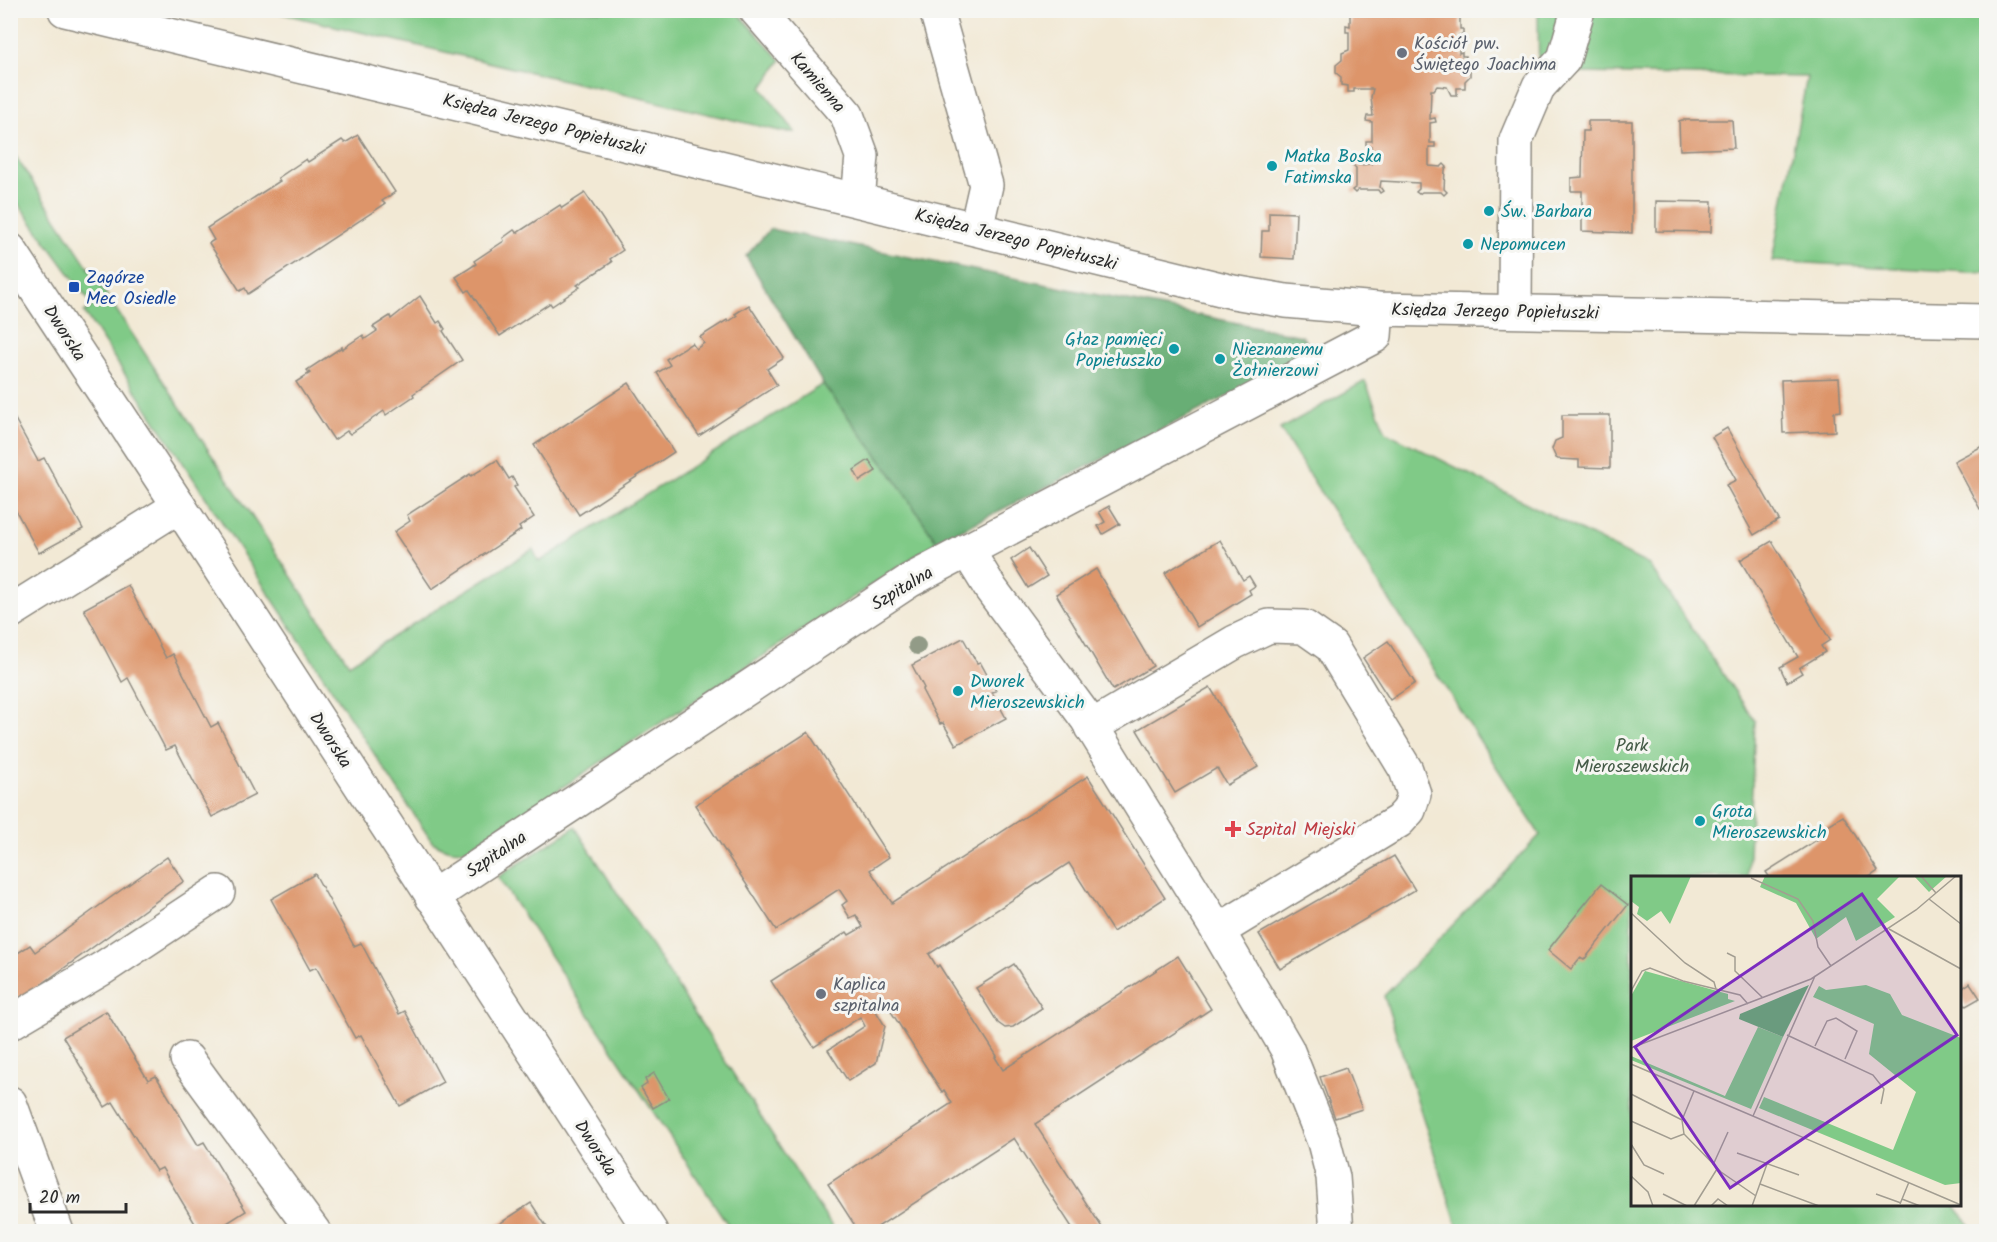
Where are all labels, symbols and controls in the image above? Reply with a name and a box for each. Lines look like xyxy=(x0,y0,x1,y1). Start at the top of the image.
place label: Kościół pw. Świętego Joachima xyxy=(1414,30,1556,80)
street label: Kamienna xyxy=(782,46,852,120)
marker: Kościół pw. Świętego Joachima xyxy=(1395,46,1409,60)
street label: Księdza Jerzego Popiełuszki xyxy=(439,86,649,165)
place label: Matka Boska Fatimska xyxy=(1284,143,1382,193)
marker: Matka Boska Fatimska xyxy=(1265,159,1279,173)
place label: Św. Barbara xyxy=(1501,198,1592,227)
street label: Księdza Jerzego Popiełuszki xyxy=(911,201,1121,280)
marker: Św. Barbara xyxy=(1482,204,1496,218)
place label: Nepomucen xyxy=(1480,231,1566,260)
marker: Nepomucen xyxy=(1461,237,1475,251)
place label: Zagórze Mec Osiedle xyxy=(86,264,176,314)
marker: Zagórze Mec Osiedle xyxy=(67,280,81,294)
street label: Księdza Jerzego Popiełuszki xyxy=(1391,296,1600,329)
street label: Dworska xyxy=(35,300,93,368)
place label: Głaz pamięci Popiełuszko xyxy=(1065,326,1163,376)
place label: Nieznanemu Żołnierzowi xyxy=(1232,336,1324,386)
marker: Głaz pamięci Popiełuszko xyxy=(1167,342,1181,356)
marker: Nieznanemu Żołnierzowi xyxy=(1213,352,1227,366)
street label: Szpitalna xyxy=(866,559,939,619)
place label: Dworek Mieroszewskich xyxy=(970,668,1085,718)
marker: Dworek Mieroszewskich xyxy=(951,684,965,698)
street label: Dworska xyxy=(301,707,359,775)
park label: Park Mieroszewskich xyxy=(1575,732,1689,782)
place label: Grota Mieroszewskich xyxy=(1712,798,1827,848)
marker: Grota Mieroszewskich xyxy=(1693,814,1707,828)
place label: Szpital Miejski xyxy=(1246,816,1356,845)
marker: Szpital Miejski xyxy=(1224,820,1242,838)
street label: Szpitalna xyxy=(460,824,533,886)
inset map xyxy=(1631,876,1961,1206)
place label: Kaplica szpitalna xyxy=(833,971,899,1021)
marker: Kaplica szpitalna xyxy=(814,987,828,1001)
street label: Dworska xyxy=(566,1115,624,1183)
scale bar xyxy=(30,1176,126,1214)
text: 20 m xyxy=(39,1184,80,1213)

